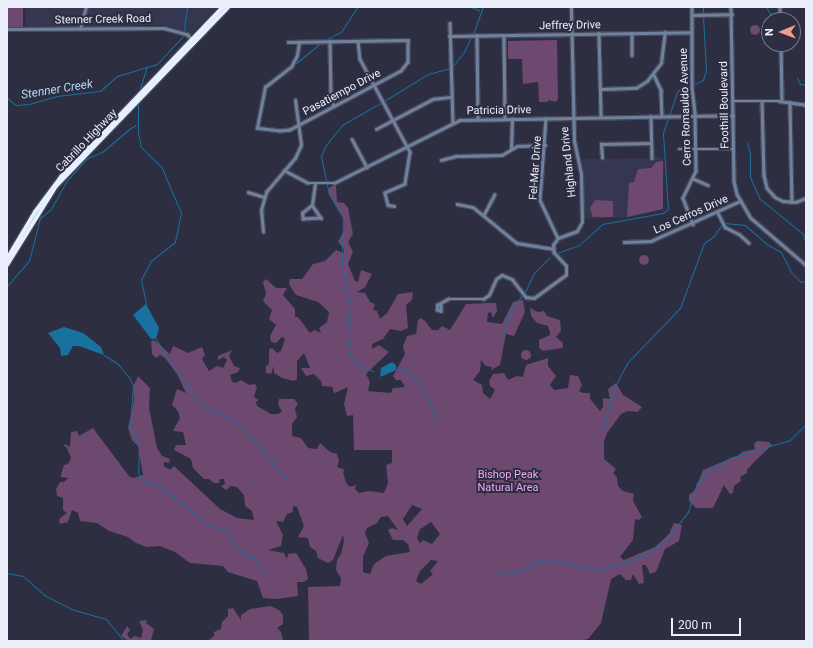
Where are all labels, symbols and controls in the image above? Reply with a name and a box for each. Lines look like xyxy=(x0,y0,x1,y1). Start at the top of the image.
north arrow xyxy=(761,12,801,52)
street label: Stenner Creek Road xyxy=(55,13,151,27)
street label: Jeffrey Drive xyxy=(539,19,601,33)
text: N xyxy=(763,28,776,36)
street label: Cerro Romauldo Avenue xyxy=(677,48,695,166)
street label: Foothill Boulevard xyxy=(718,61,732,149)
street label: Pasatiempo Drive xyxy=(301,67,383,119)
water label: Stenner Creek xyxy=(20,77,94,103)
street label: Patricia Drive xyxy=(467,104,531,118)
street label: Cabrillo Highway xyxy=(54,107,120,175)
street label: Highland Drive xyxy=(559,126,579,198)
street label: Fel-Mar Drive xyxy=(527,135,545,201)
street label: Los Cerros Drive xyxy=(652,193,730,237)
park label: Bishop Peak Natural Area xyxy=(477,469,539,495)
scale bar xyxy=(673,610,743,636)
text: 200 m xyxy=(678,618,712,632)

